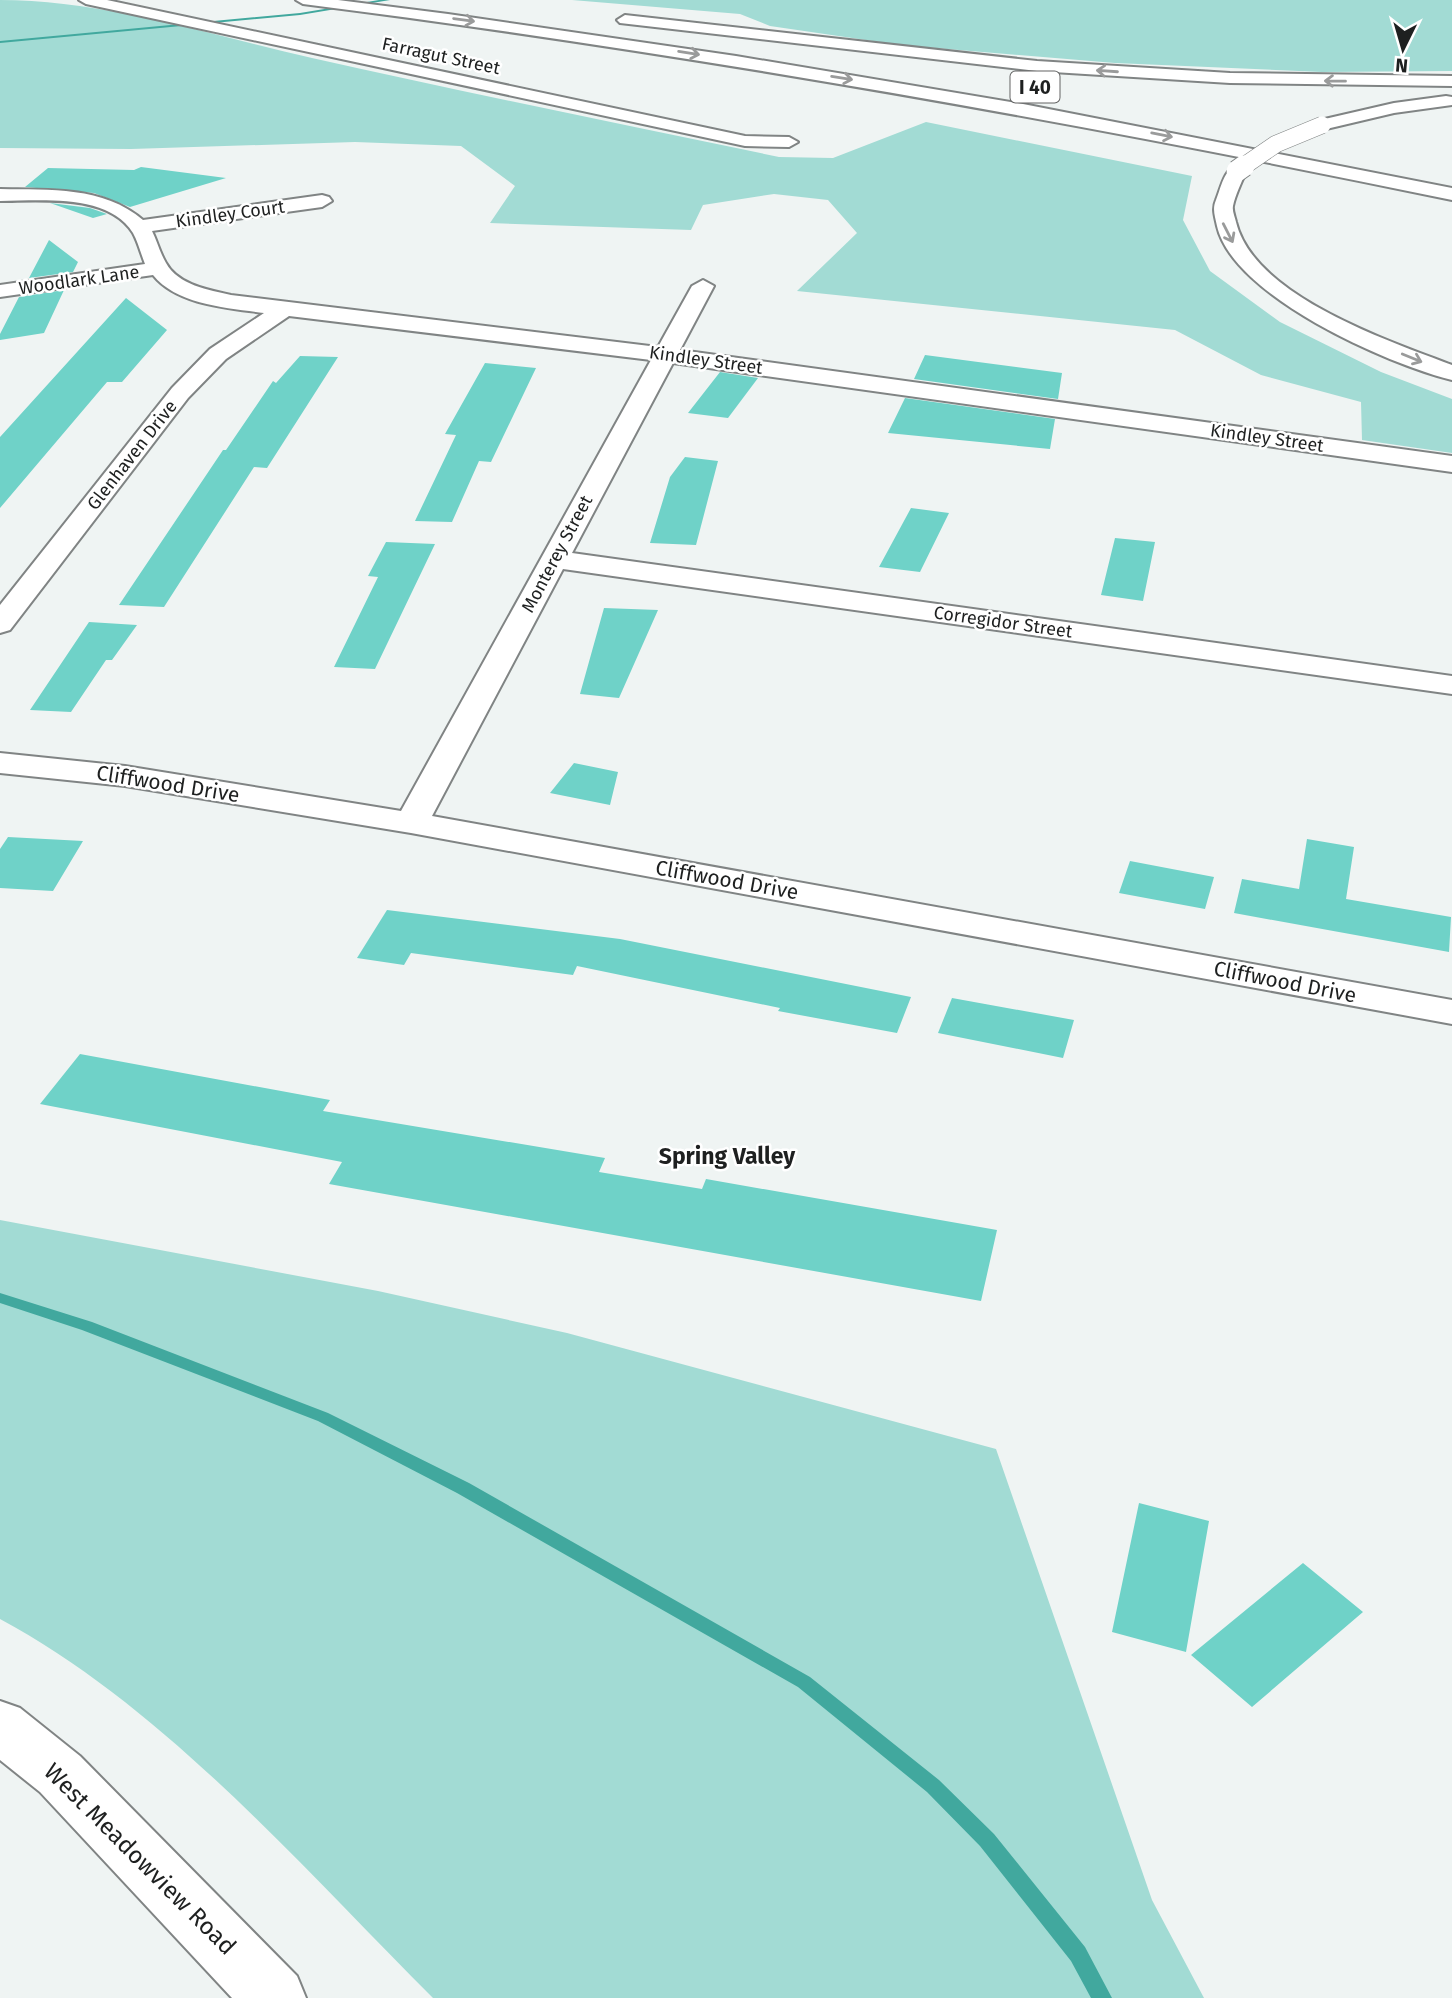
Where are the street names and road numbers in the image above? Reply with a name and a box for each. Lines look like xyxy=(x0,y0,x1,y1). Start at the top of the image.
street label: Farragut Street xyxy=(380,33,503,79)
road number: I 40 xyxy=(1010,72,1060,102)
street label: Kindley Court xyxy=(174,195,286,233)
street label: Woodlark Lane xyxy=(17,261,141,299)
street label: Kindley Street xyxy=(648,341,765,379)
street label: Glenhaven Drive xyxy=(82,396,182,514)
street label: Kindley Street xyxy=(1209,419,1326,457)
street label: Monterey Street xyxy=(517,491,597,616)
street label: Corregidor Street xyxy=(932,601,1074,643)
street label: Cliffwood Drive xyxy=(95,760,241,808)
street label: Cliffwood Drive xyxy=(654,855,800,905)
street label: Cliffwood Drive xyxy=(1212,955,1358,1009)
street label: West Meadowview Road xyxy=(38,1757,242,1961)

